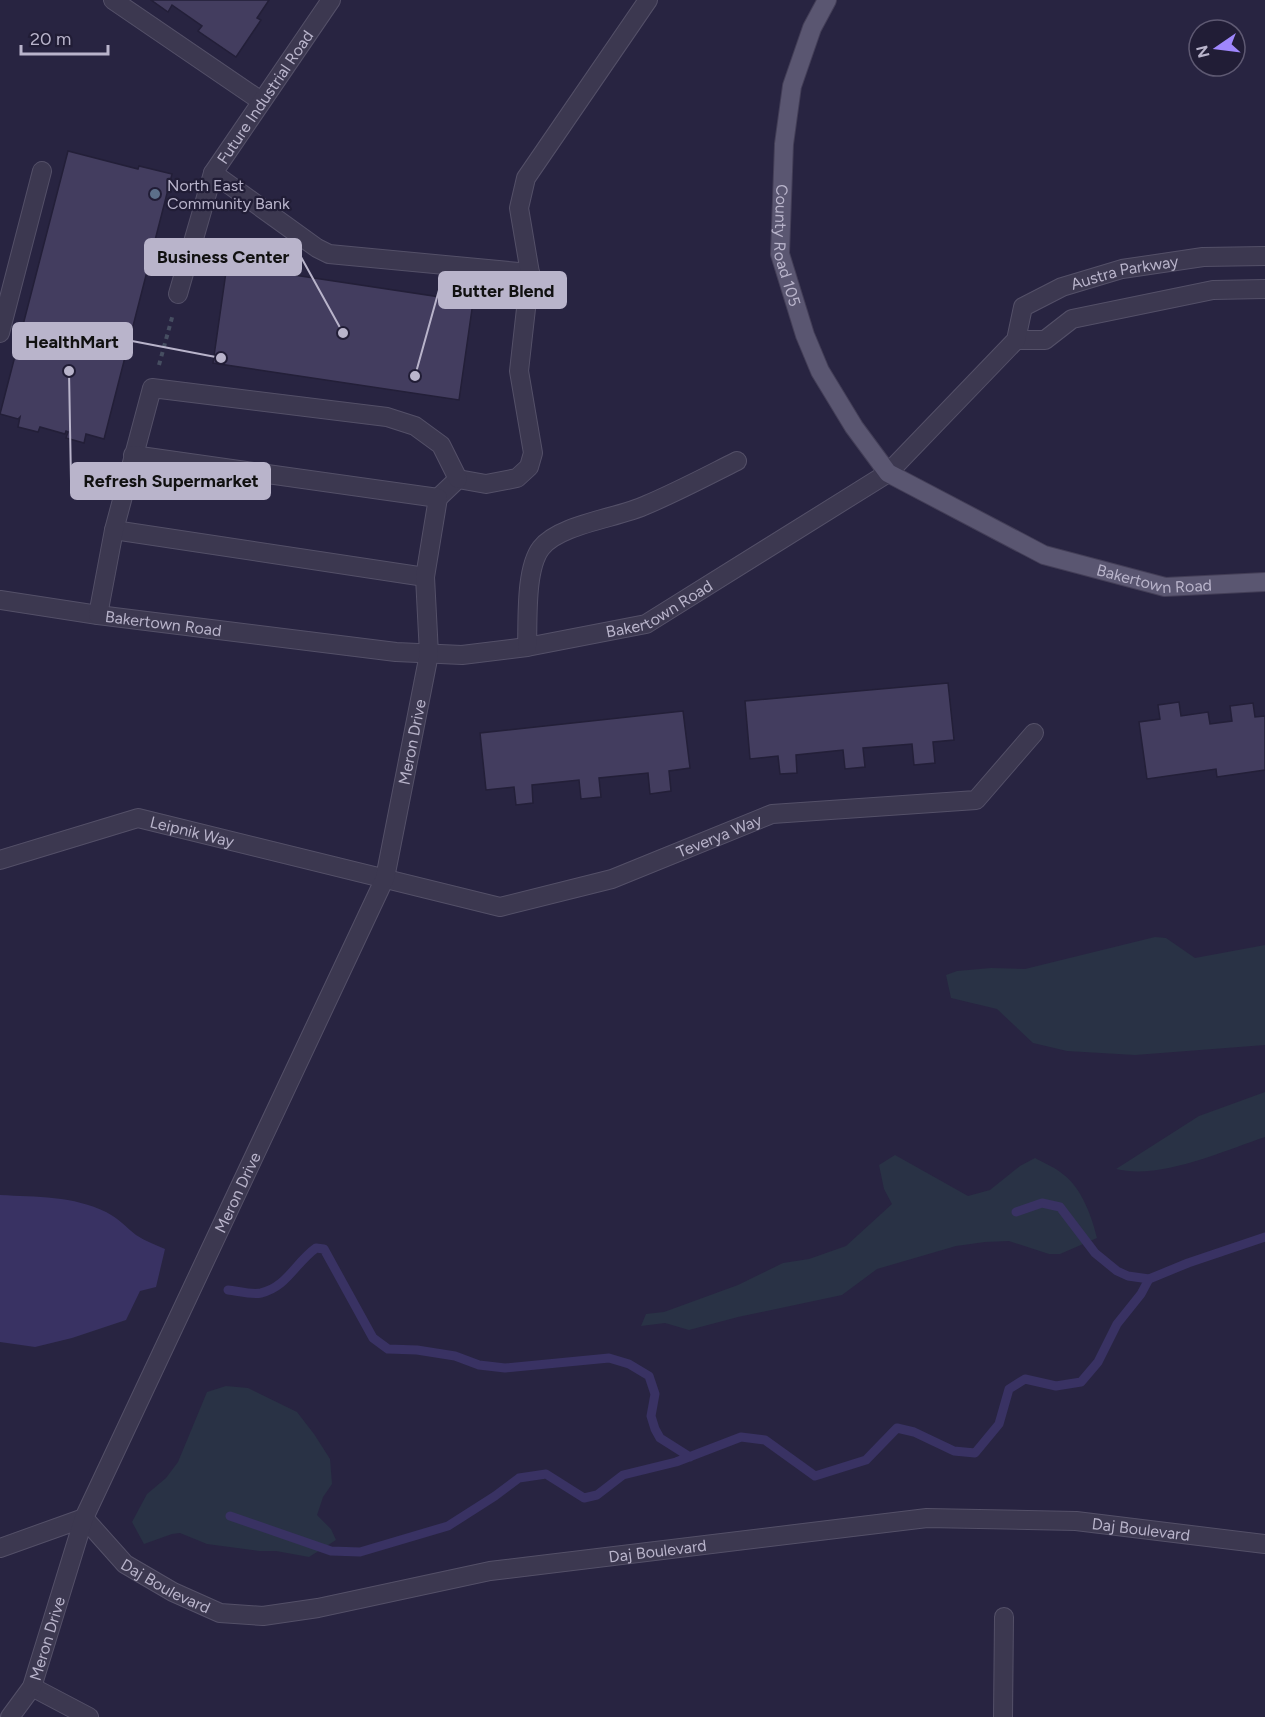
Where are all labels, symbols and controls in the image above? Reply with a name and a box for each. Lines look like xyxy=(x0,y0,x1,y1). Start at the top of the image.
scale bar xyxy=(21,18,108,56)
north arrow xyxy=(1187,18,1247,78)
street label: Future Industrial Road xyxy=(213,27,317,168)
text: 20 m xyxy=(30,28,71,50)
text: N xyxy=(1192,43,1214,60)
place label: North East Community Bank xyxy=(167,176,290,213)
street label: County Road 105 xyxy=(770,184,805,309)
marker: North East Community Bank xyxy=(148,187,162,201)
callout: Business Center xyxy=(145,239,301,275)
text: Business Center xyxy=(157,246,290,268)
street label: Austra Parkway xyxy=(1068,252,1180,294)
callout: Butter Blend xyxy=(439,272,566,308)
text: Butter Blend xyxy=(452,280,554,302)
callout: HealthMart xyxy=(13,323,132,359)
text: HealthMart xyxy=(25,331,119,353)
callout: Refresh Supermarket xyxy=(71,463,270,499)
text: Refresh Supermarket xyxy=(83,470,259,492)
street label: Bakertown Road xyxy=(1095,560,1212,597)
street label: Bakertown Road xyxy=(604,576,716,642)
street label: Bakertown Road xyxy=(104,607,223,640)
street label: Meron Drive xyxy=(395,697,430,786)
street label: Teverya Way xyxy=(674,810,765,862)
street label: Leipnik Way xyxy=(148,812,237,851)
street label: Meron Drive xyxy=(211,1149,265,1236)
street label: Daj Boulevard xyxy=(1091,1514,1191,1545)
street label: Daj Boulevard xyxy=(607,1536,708,1567)
street label: Daj Boulevard xyxy=(117,1555,213,1618)
street label: Meron Drive xyxy=(26,1594,69,1683)

